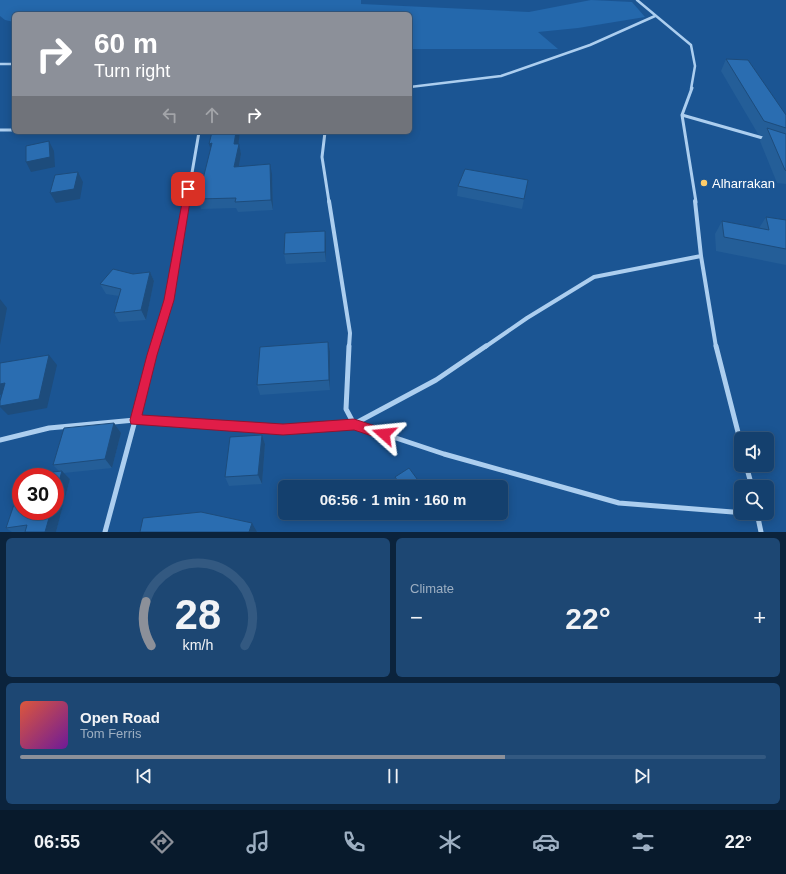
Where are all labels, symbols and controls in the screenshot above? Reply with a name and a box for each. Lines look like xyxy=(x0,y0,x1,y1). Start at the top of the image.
icon: right xyxy=(28,28,80,80)
text: 60 m xyxy=(94,28,158,59)
text: Turn right xyxy=(94,61,170,81)
icon: left xyxy=(159,104,181,126)
icon: ahead xyxy=(201,104,223,126)
icon: right xyxy=(243,104,265,126)
pin xyxy=(171,172,205,206)
place label: Alharrakan xyxy=(712,176,775,191)
icon: arrive xyxy=(177,178,199,200)
marker: Alharrakan xyxy=(699,178,709,188)
position arrow xyxy=(363,413,405,455)
map controls xyxy=(734,432,774,520)
button: sound xyxy=(734,432,774,472)
speed limit sign: 30 xyxy=(12,468,64,520)
button: search xyxy=(734,480,774,520)
text: 06:56 · 1 min · 160 m xyxy=(320,491,466,508)
text: Climate xyxy=(410,581,454,596)
text: 28 xyxy=(175,590,221,637)
text: 22° xyxy=(565,602,611,635)
text: − xyxy=(410,605,423,630)
text: + xyxy=(753,605,766,630)
text: km/h xyxy=(183,636,214,652)
text: Open Road xyxy=(80,709,160,726)
text: Tom Ferris xyxy=(80,726,141,741)
icon: previous xyxy=(133,765,155,787)
icon: pause xyxy=(382,765,404,787)
icon: next xyxy=(631,765,653,787)
icon: directions xyxy=(148,828,176,856)
icon: music xyxy=(244,828,272,856)
icon: phone xyxy=(340,828,368,856)
icon: climate xyxy=(436,828,464,856)
icon: car xyxy=(532,828,560,856)
icon: filters xyxy=(629,828,657,856)
text: 06:55 xyxy=(34,832,80,852)
text: 22° xyxy=(725,832,752,852)

